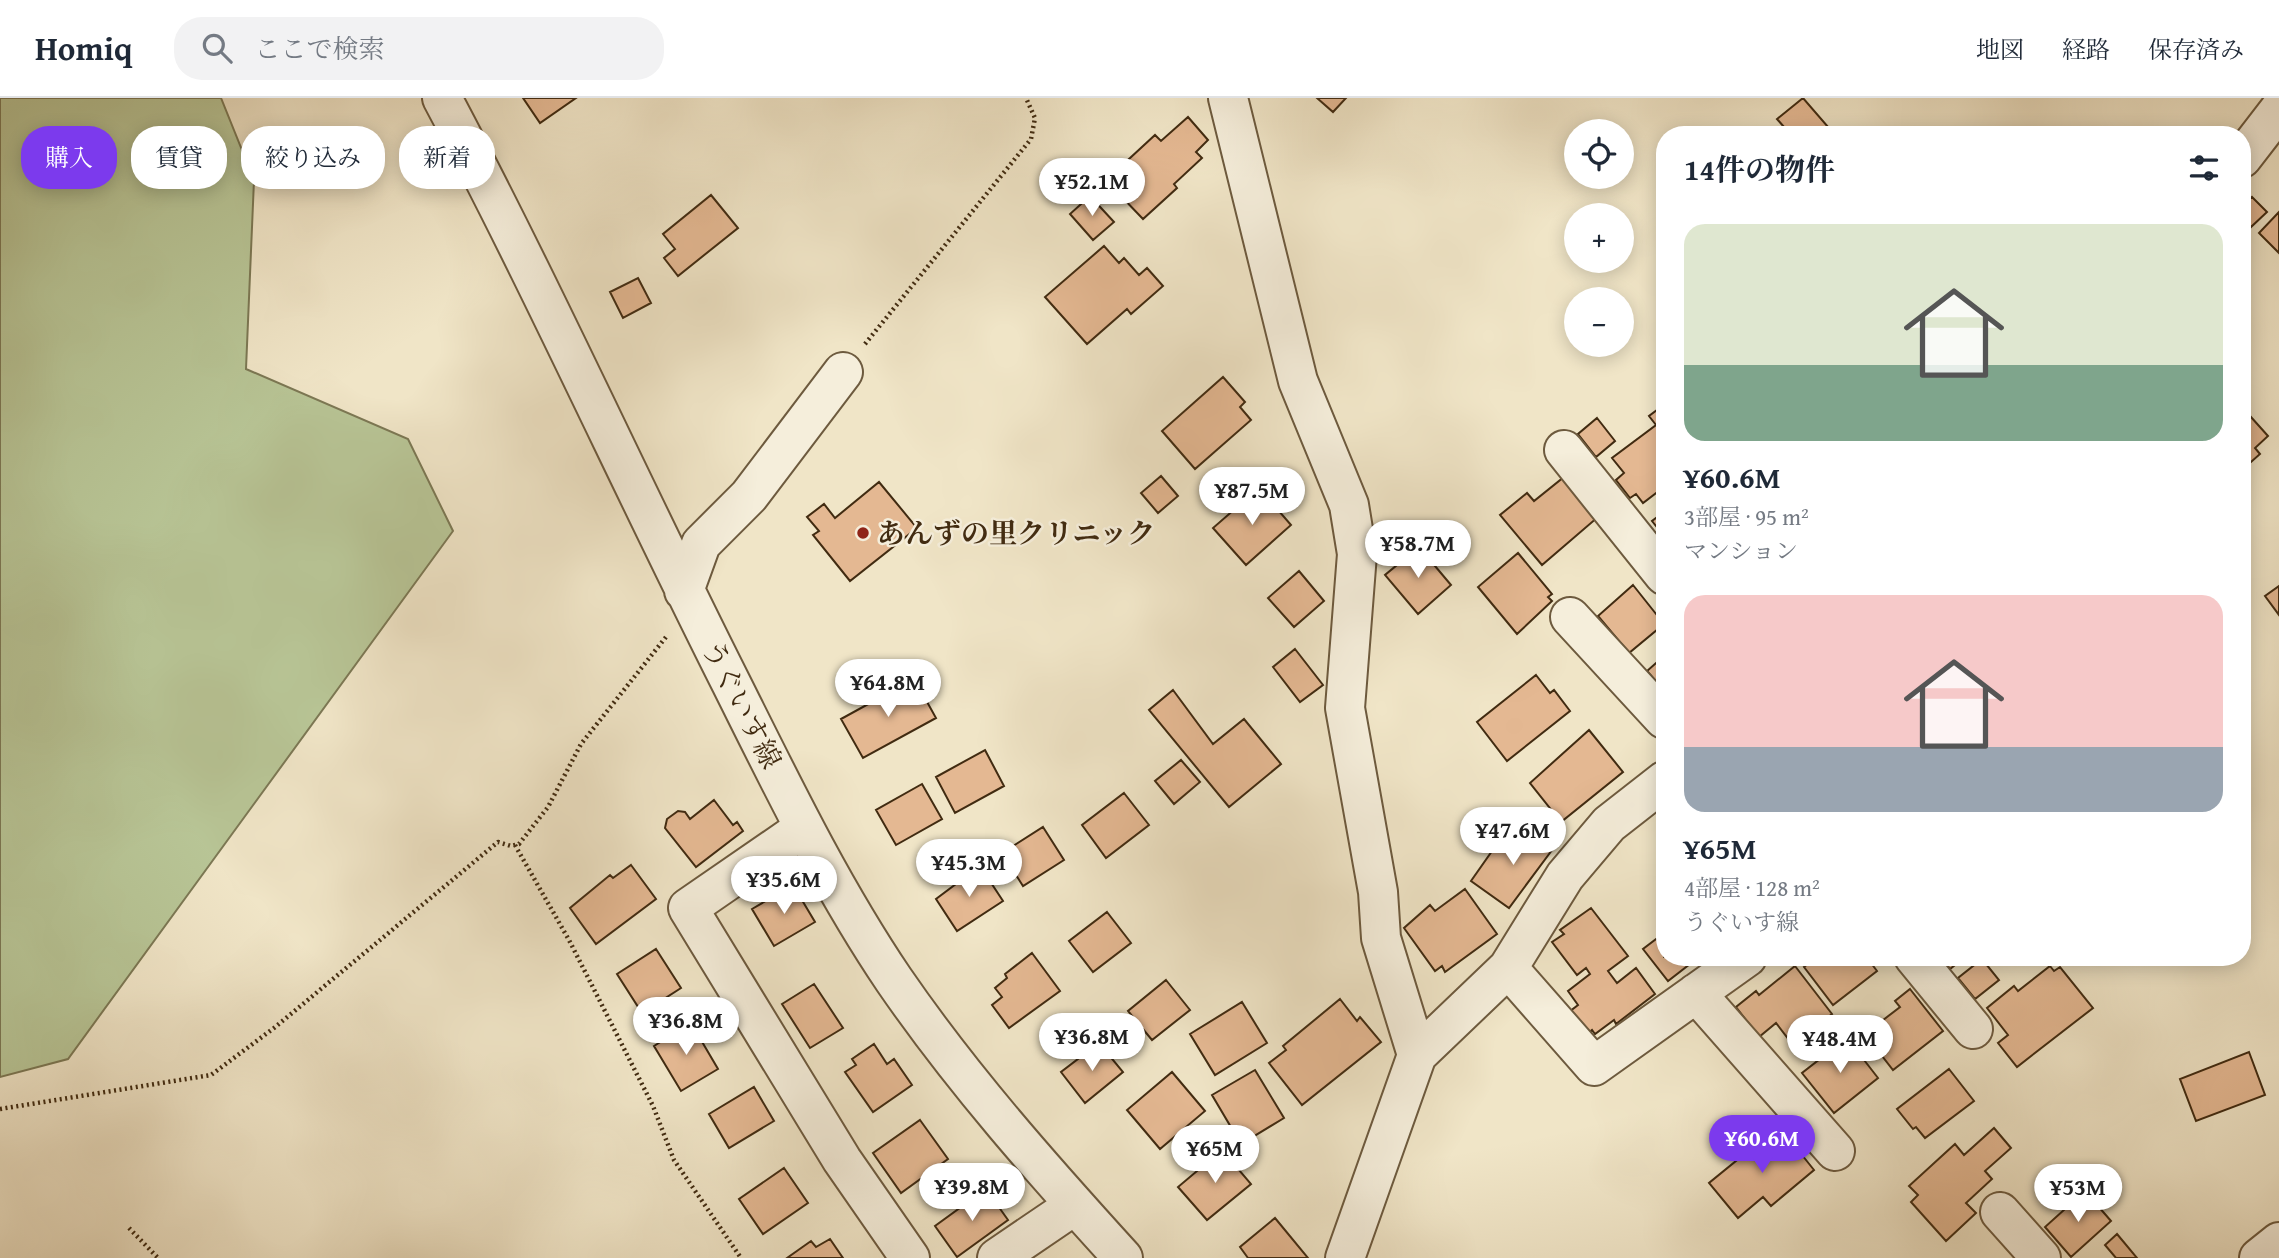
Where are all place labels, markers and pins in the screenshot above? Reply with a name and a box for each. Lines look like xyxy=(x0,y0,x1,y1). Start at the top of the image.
pin: ¥52.1M xyxy=(1035,158,1149,218)
pin: ¥87.5M xyxy=(1195,468,1309,527)
place label: あんずの里クリニック xyxy=(877,512,1155,553)
pin: ¥58.7M xyxy=(1361,520,1475,580)
marker: あんずの里クリニック xyxy=(855,525,871,541)
pin: ¥64.8M xyxy=(831,660,945,719)
pin: ¥47.6M xyxy=(1456,808,1570,867)
pin: ¥45.3M xyxy=(912,840,1026,899)
pin: ¥35.6M xyxy=(727,856,841,916)
pin: ¥36.8M xyxy=(629,998,743,1057)
pin: ¥36.8M xyxy=(1035,1014,1149,1073)
pin: ¥48.4M xyxy=(1783,1016,1897,1075)
pin: ¥60.6M xyxy=(1705,1116,1819,1175)
pin: ¥65M xyxy=(1174,1126,1256,1185)
pin: ¥39.8M xyxy=(915,1164,1029,1223)
pin: ¥53M xyxy=(2037,1164,2119,1224)

